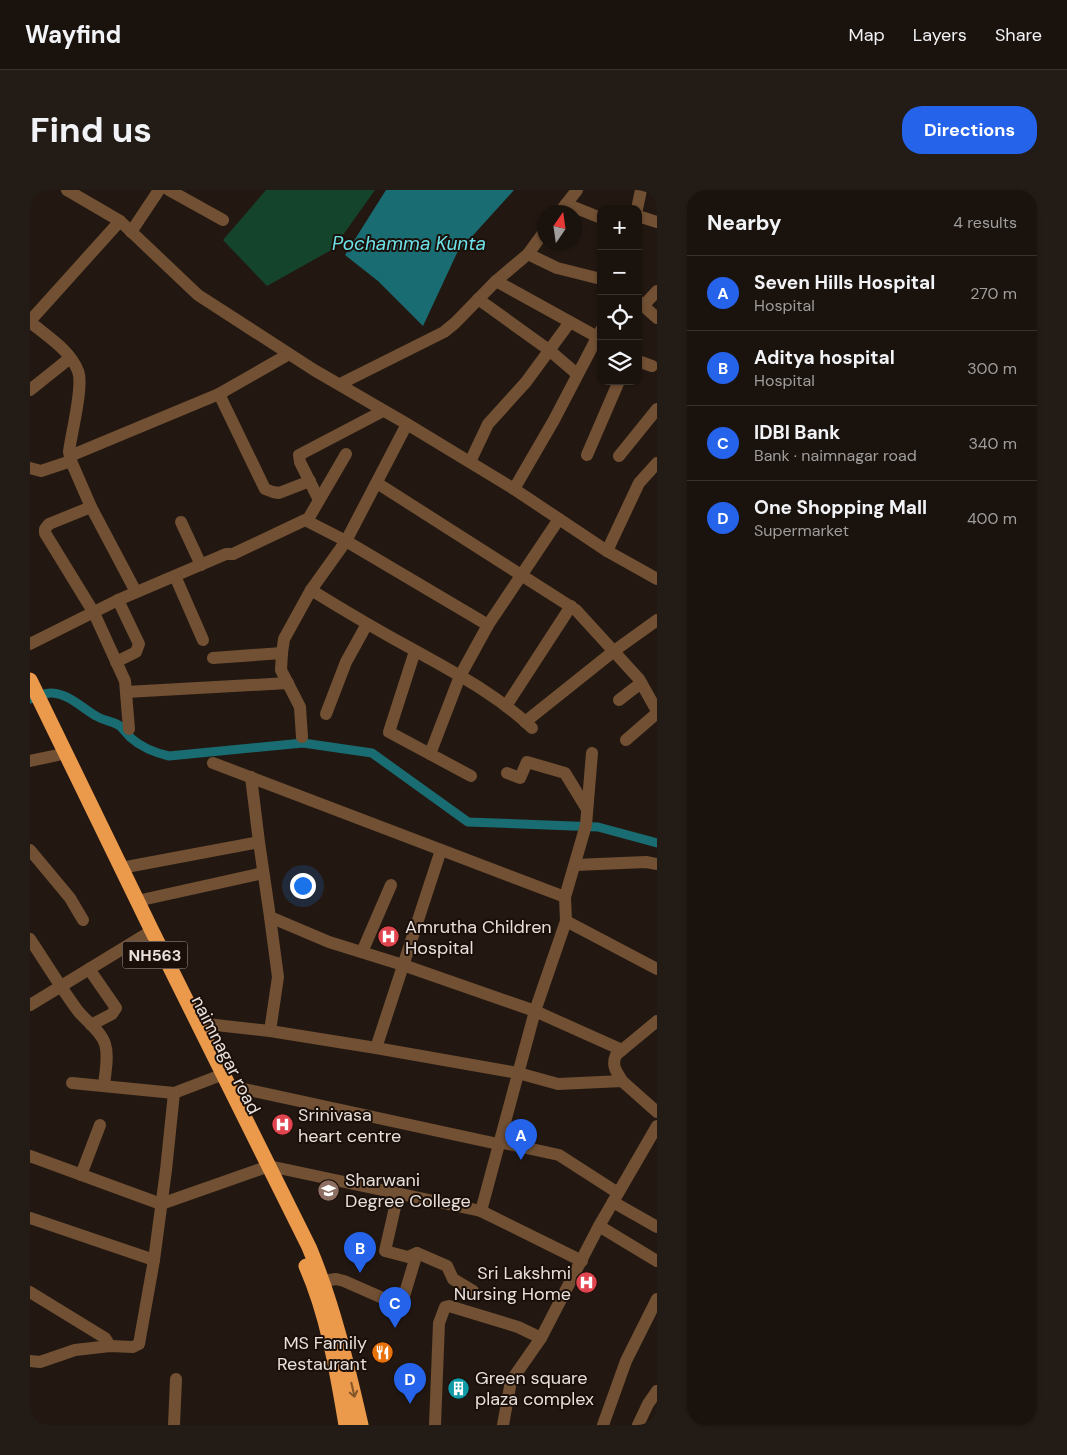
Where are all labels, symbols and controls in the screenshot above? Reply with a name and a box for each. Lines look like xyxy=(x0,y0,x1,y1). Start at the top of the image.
text: Wayfind xyxy=(25,19,121,50)
text: Map xyxy=(849,23,885,47)
text: Layers xyxy=(913,23,967,47)
text: Share xyxy=(995,23,1042,47)
button: Directions xyxy=(902,106,1037,154)
text: Find us xyxy=(30,107,152,153)
north arrow xyxy=(537,205,582,250)
map controls xyxy=(597,205,642,385)
button: + xyxy=(597,205,642,250)
text: Nearby xyxy=(707,209,781,237)
text: 4 results xyxy=(953,212,1017,233)
water label: Pochamma Kunta xyxy=(332,231,486,256)
button: − xyxy=(597,250,642,295)
text: Seven Hills Hospital xyxy=(754,270,935,295)
text: A xyxy=(717,283,729,304)
text: 270 m xyxy=(970,283,1017,304)
button: locate xyxy=(597,295,642,340)
text: Hospital xyxy=(754,295,815,316)
button: layers xyxy=(597,340,642,385)
text: Aditya hospital xyxy=(754,345,895,370)
text: B xyxy=(718,358,728,379)
text: 300 m xyxy=(967,358,1017,379)
text: Hospital xyxy=(754,370,815,391)
text: IDBI Bank xyxy=(754,420,840,445)
text: C xyxy=(717,433,729,454)
text: 340 m xyxy=(968,433,1017,454)
text: Bank · naimnagar road xyxy=(754,445,917,466)
text: One Shopping Mall xyxy=(754,495,927,520)
text: D xyxy=(717,508,729,529)
text: 400 m xyxy=(967,508,1017,529)
text: Supermarket xyxy=(754,520,849,541)
your location xyxy=(290,873,316,899)
place label: Amrutha Children Hospital xyxy=(405,915,552,960)
hospital icon: Amrutha Children Hospital xyxy=(377,925,401,949)
road number: NH563 xyxy=(122,942,188,968)
street label: naimnagar road xyxy=(186,992,266,1118)
place label: Srinivasa heart centre xyxy=(298,1103,401,1148)
hospital icon: Srinivasa heart centre xyxy=(270,1113,294,1137)
pin: A xyxy=(505,1119,537,1160)
place label: Sharwani Degree College xyxy=(345,1168,471,1213)
school or university icon: Sharwani Degree College xyxy=(317,1178,341,1202)
pin: B xyxy=(344,1232,376,1273)
place label: Sri Lakshmi Nursing Home xyxy=(454,1261,571,1306)
hospital icon: Sri Lakshmi Nursing Home xyxy=(575,1271,599,1295)
pin: C xyxy=(379,1287,411,1328)
place label: MS Family Restaurant xyxy=(277,1331,367,1376)
restaurant icon: MS Family Restaurant xyxy=(371,1341,395,1365)
pin: D xyxy=(394,1363,426,1404)
place label: Green square plaza complex xyxy=(475,1366,594,1411)
building icon: Green square plaza complex xyxy=(447,1376,471,1400)
one-way arrow xyxy=(349,1381,358,1397)

